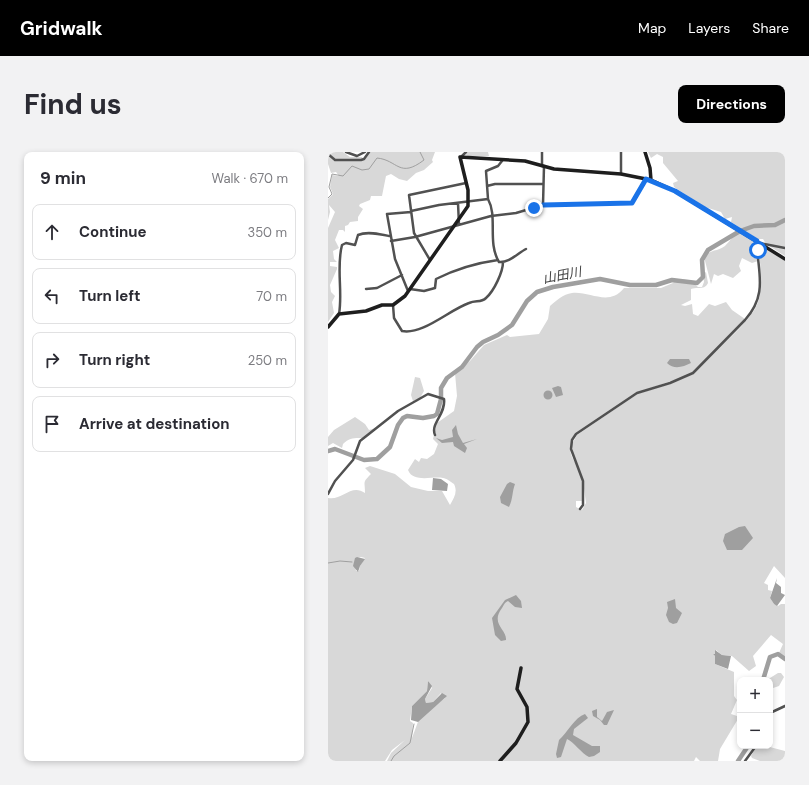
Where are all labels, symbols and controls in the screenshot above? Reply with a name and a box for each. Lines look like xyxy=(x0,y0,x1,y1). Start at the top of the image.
text: Gridwalk xyxy=(20,16,102,41)
text: Map xyxy=(638,19,666,37)
text: Layers xyxy=(688,19,730,37)
text: Share xyxy=(752,19,789,37)
button: Directions xyxy=(678,85,785,123)
text: Find us xyxy=(24,86,122,123)
text: 9 min xyxy=(40,167,86,189)
text: Walk · 670 m xyxy=(212,170,288,187)
route end xyxy=(525,199,543,217)
icon: ahead xyxy=(41,221,63,243)
text: Continue xyxy=(79,222,147,242)
text: 350 m xyxy=(247,224,287,241)
route start xyxy=(749,241,767,259)
water label: 山田川 xyxy=(541,263,585,287)
icon: left xyxy=(41,285,63,307)
text: Turn left xyxy=(79,286,140,306)
text: 70 m xyxy=(256,288,287,305)
icon: right xyxy=(41,349,63,371)
text: Turn right xyxy=(79,350,150,370)
text: 250 m xyxy=(248,352,287,369)
icon: arrive xyxy=(41,413,63,435)
text: Arrive at destination xyxy=(79,414,230,434)
map controls xyxy=(737,677,773,749)
button: + xyxy=(737,677,773,713)
button: − xyxy=(737,713,773,749)

